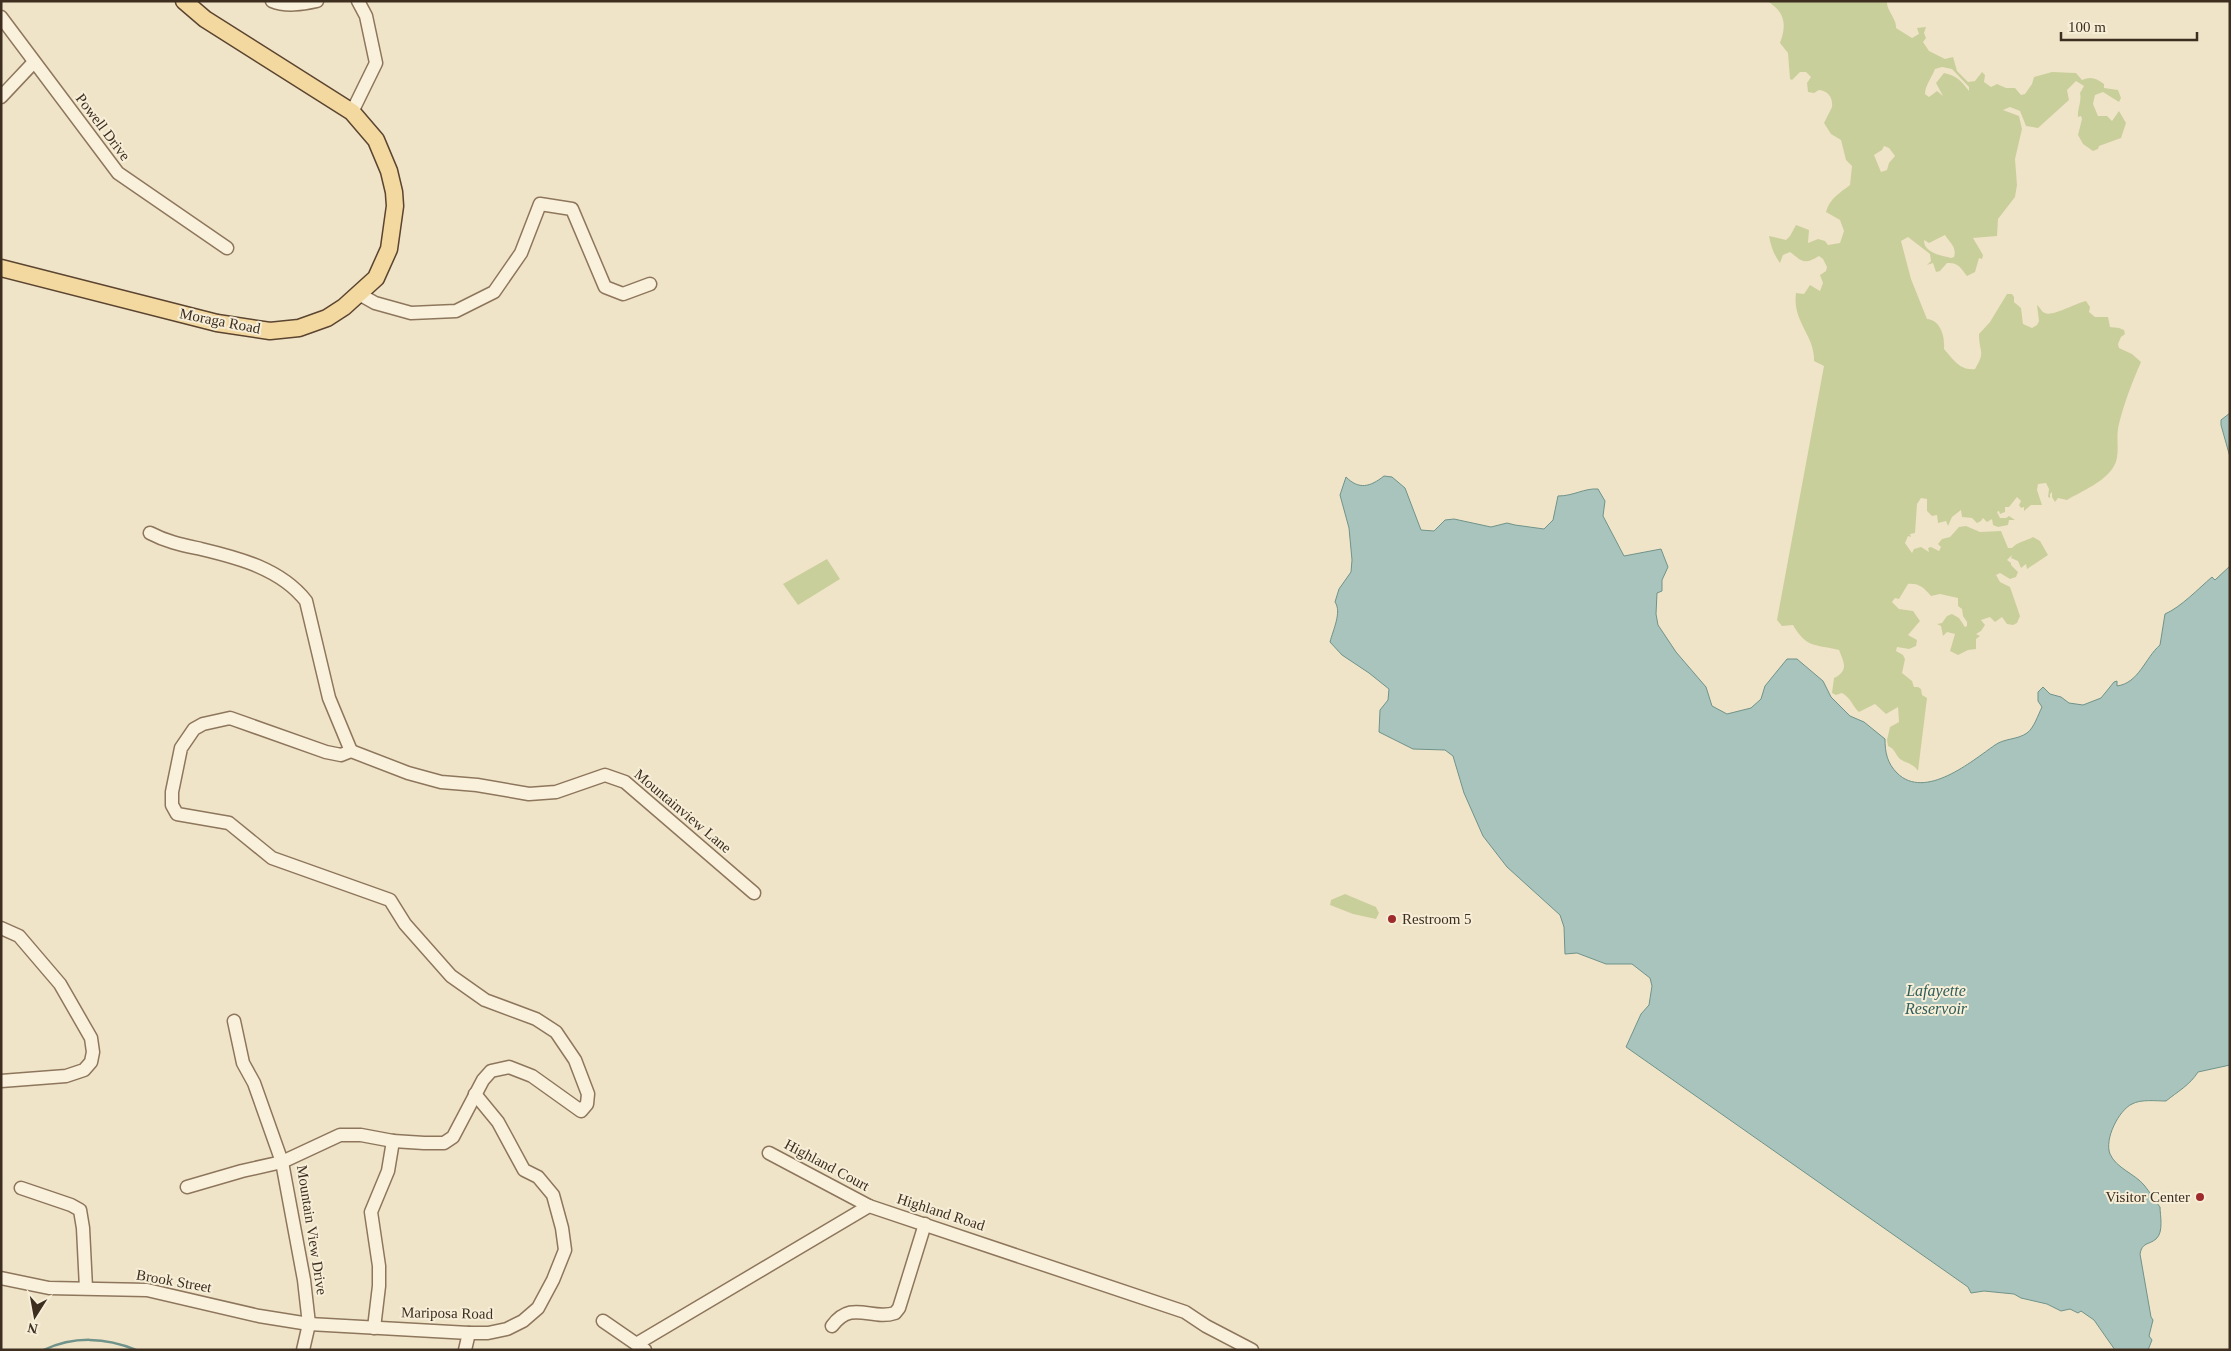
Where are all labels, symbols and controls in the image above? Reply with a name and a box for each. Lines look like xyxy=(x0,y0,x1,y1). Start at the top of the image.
scale bar xyxy=(2061,10,2197,42)
text: 100 m xyxy=(2068,19,2106,35)
street label: Powell Drive xyxy=(73,90,134,164)
street label: Moraga Road xyxy=(178,305,262,337)
street label: Mountainview Lane xyxy=(631,766,735,856)
place label: Restroom 5 xyxy=(1402,911,1472,927)
marker: Restroom 5 xyxy=(1386,913,1398,925)
water label: Lafayette Reservoir xyxy=(1904,982,1968,1017)
street label: Highland Court xyxy=(782,1136,873,1194)
street label: Mountain View Drive xyxy=(294,1164,330,1296)
place label: Visitor Center xyxy=(2106,1189,2190,1205)
street label: Highland Road xyxy=(895,1190,987,1234)
marker: Visitor Center xyxy=(2194,1191,2206,1203)
street label: Brook Street xyxy=(135,1267,214,1296)
north arrow xyxy=(10,1291,60,1341)
street label: Mariposa Road xyxy=(401,1304,494,1322)
text: N xyxy=(26,1320,39,1337)

